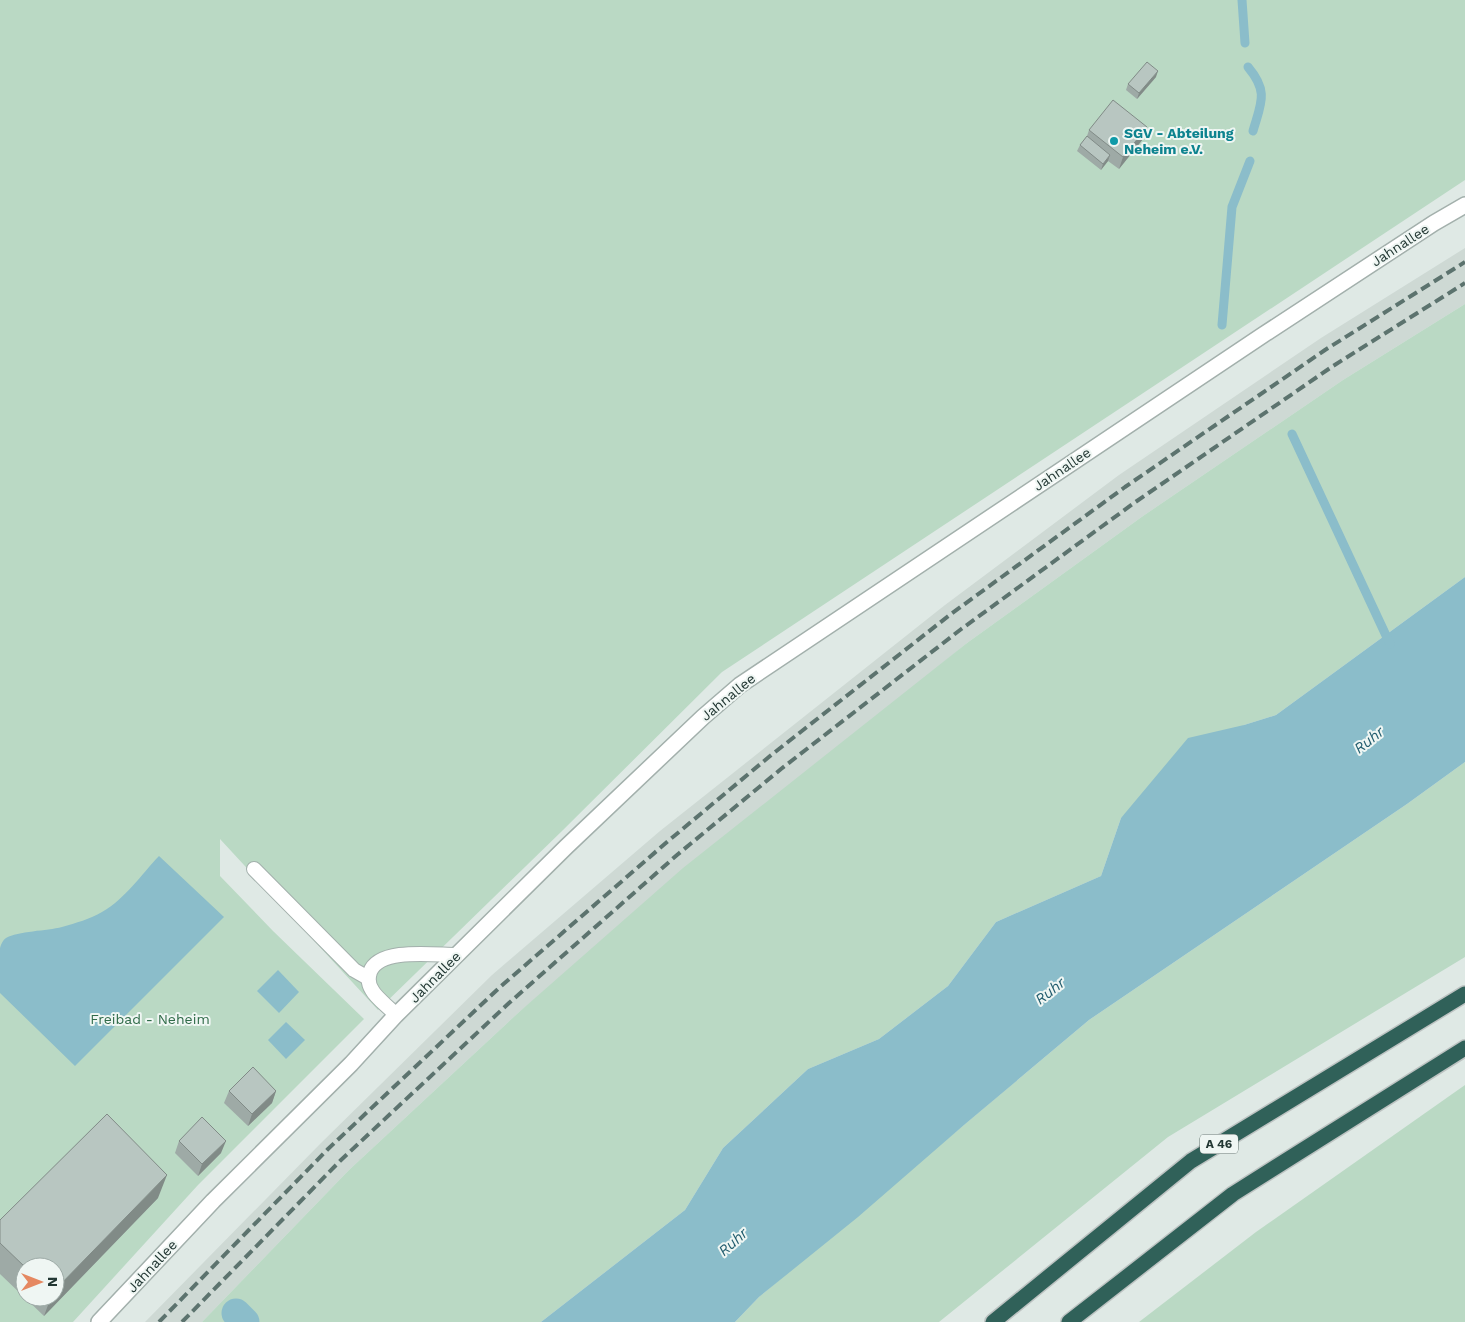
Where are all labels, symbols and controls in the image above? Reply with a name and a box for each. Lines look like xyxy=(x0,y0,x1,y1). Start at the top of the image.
place label: SGV - Abteilung Neheim e.V. xyxy=(1124,125,1234,157)
marker: SGV - Abteilung Neheim e.V. xyxy=(1108,135,1120,147)
street label: Jahnallee xyxy=(1368,220,1432,270)
street label: Jahnallee xyxy=(1030,444,1094,494)
street label: Jahnallee xyxy=(697,670,759,724)
water label: Ruhr xyxy=(1350,722,1389,757)
street label: Jahnallee xyxy=(406,948,464,1006)
water label: Ruhr xyxy=(1031,973,1070,1008)
park label: Freibad - Neheim xyxy=(90,1011,210,1027)
road number: A 46 xyxy=(1200,1134,1238,1154)
water label: Ruhr xyxy=(715,1223,752,1260)
street label: Jahnallee xyxy=(124,1237,180,1295)
north arrow xyxy=(15,1257,65,1307)
text: N xyxy=(45,1277,61,1287)

